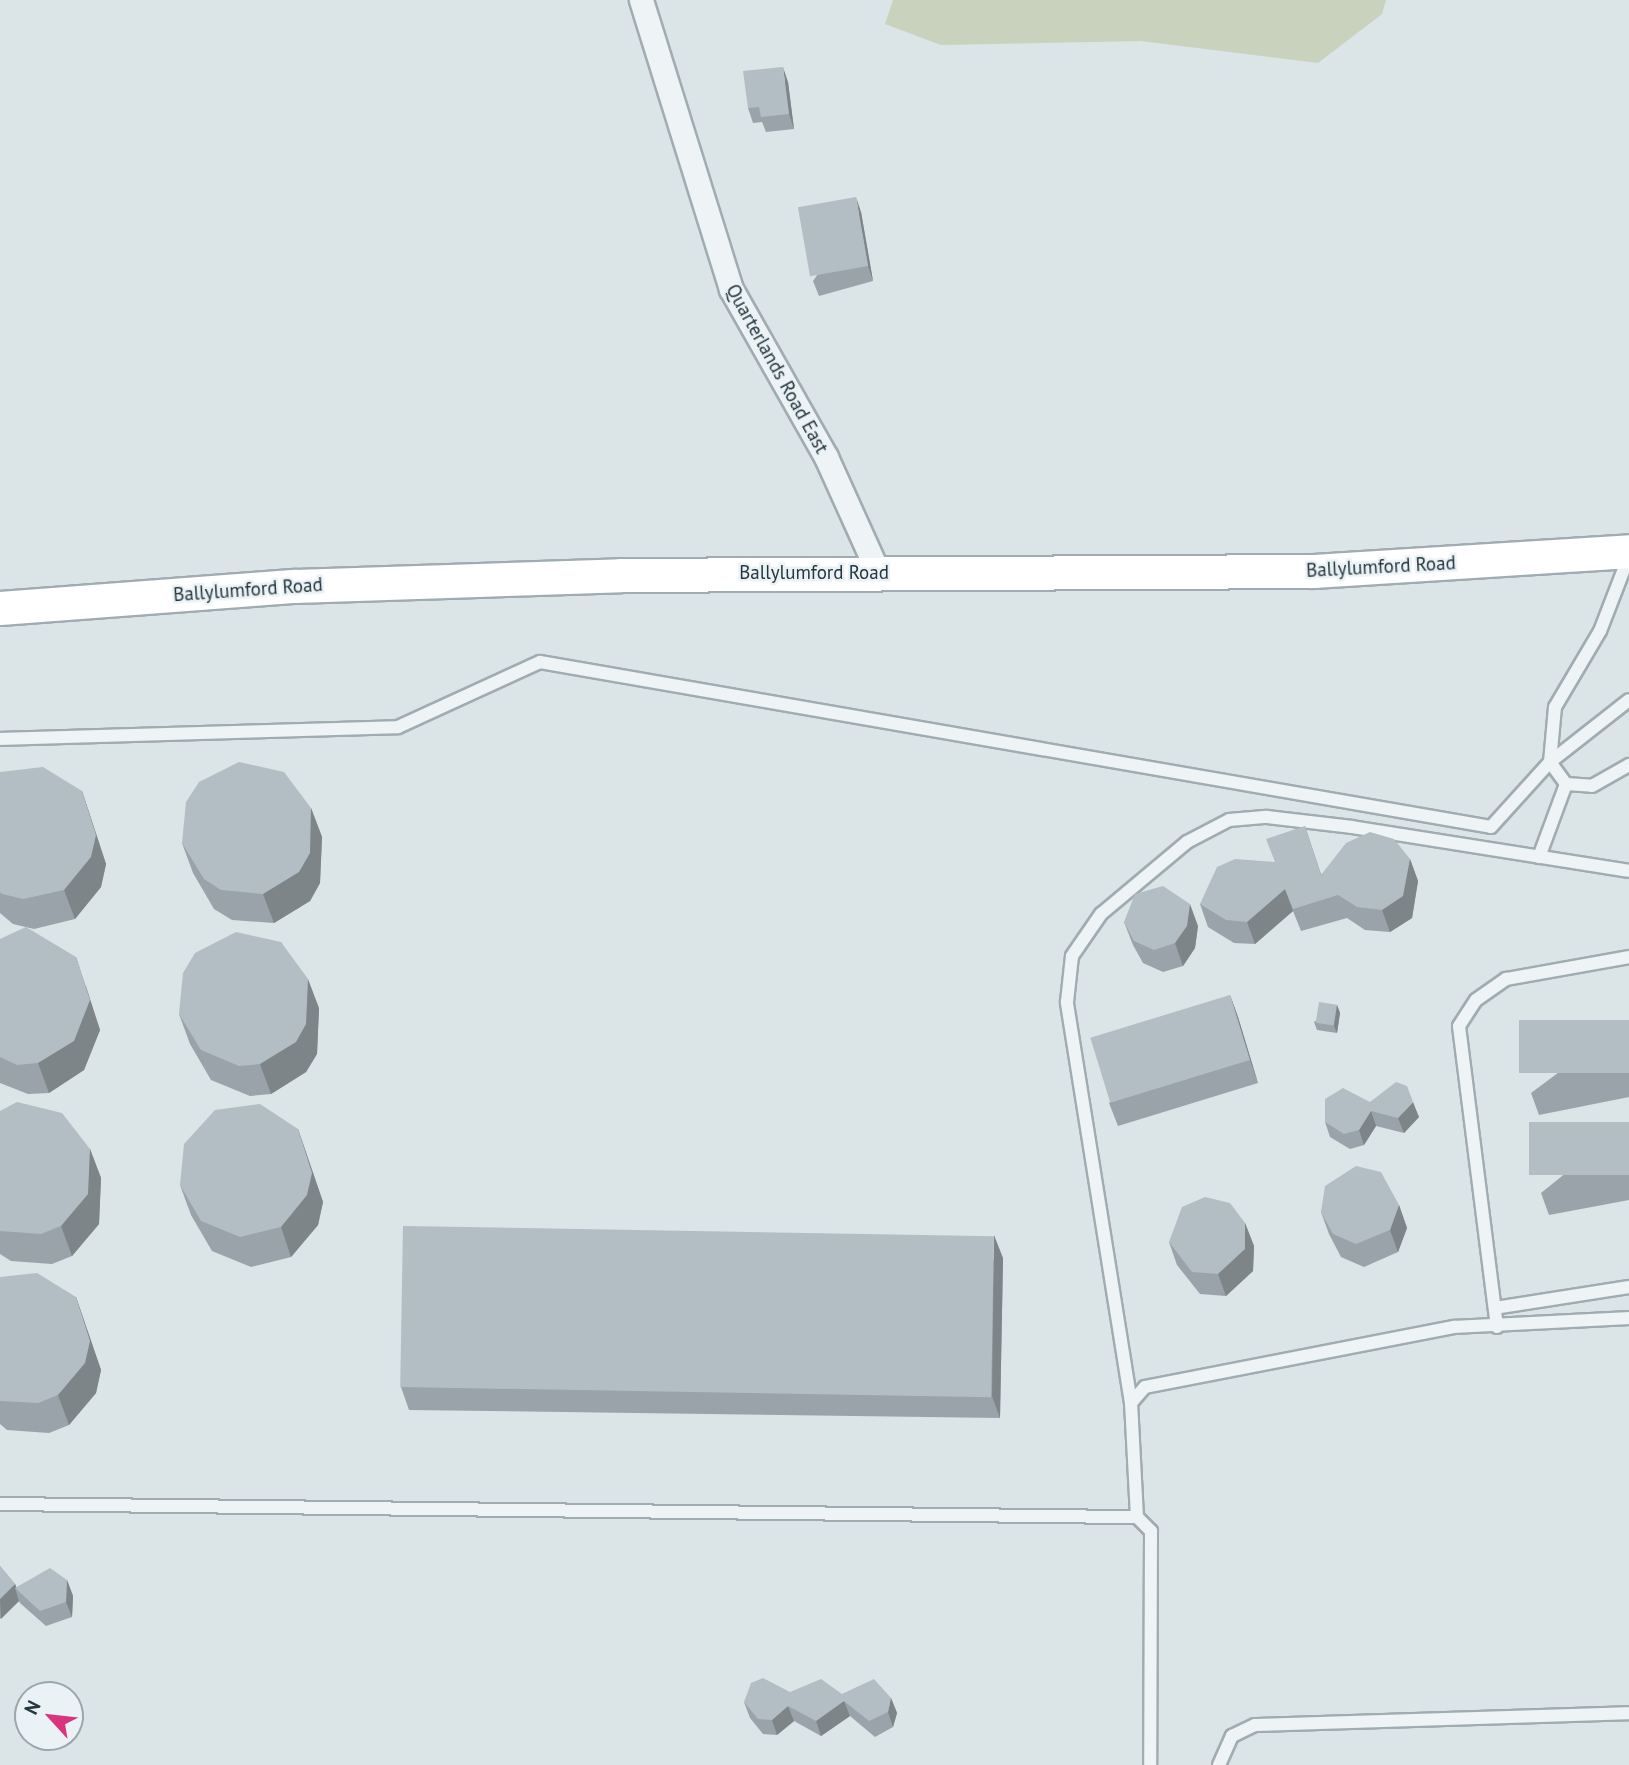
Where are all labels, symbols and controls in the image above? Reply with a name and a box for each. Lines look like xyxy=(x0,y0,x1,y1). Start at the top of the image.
street label: Quarterlands Road East xyxy=(721,280,833,458)
street label: Ballylumford Road xyxy=(1306,552,1456,582)
street label: Ballylumford Road xyxy=(739,562,889,584)
street label: Ballylumford Road xyxy=(173,573,323,607)
north arrow xyxy=(14,1681,84,1751)
text: N xyxy=(19,1696,46,1718)

